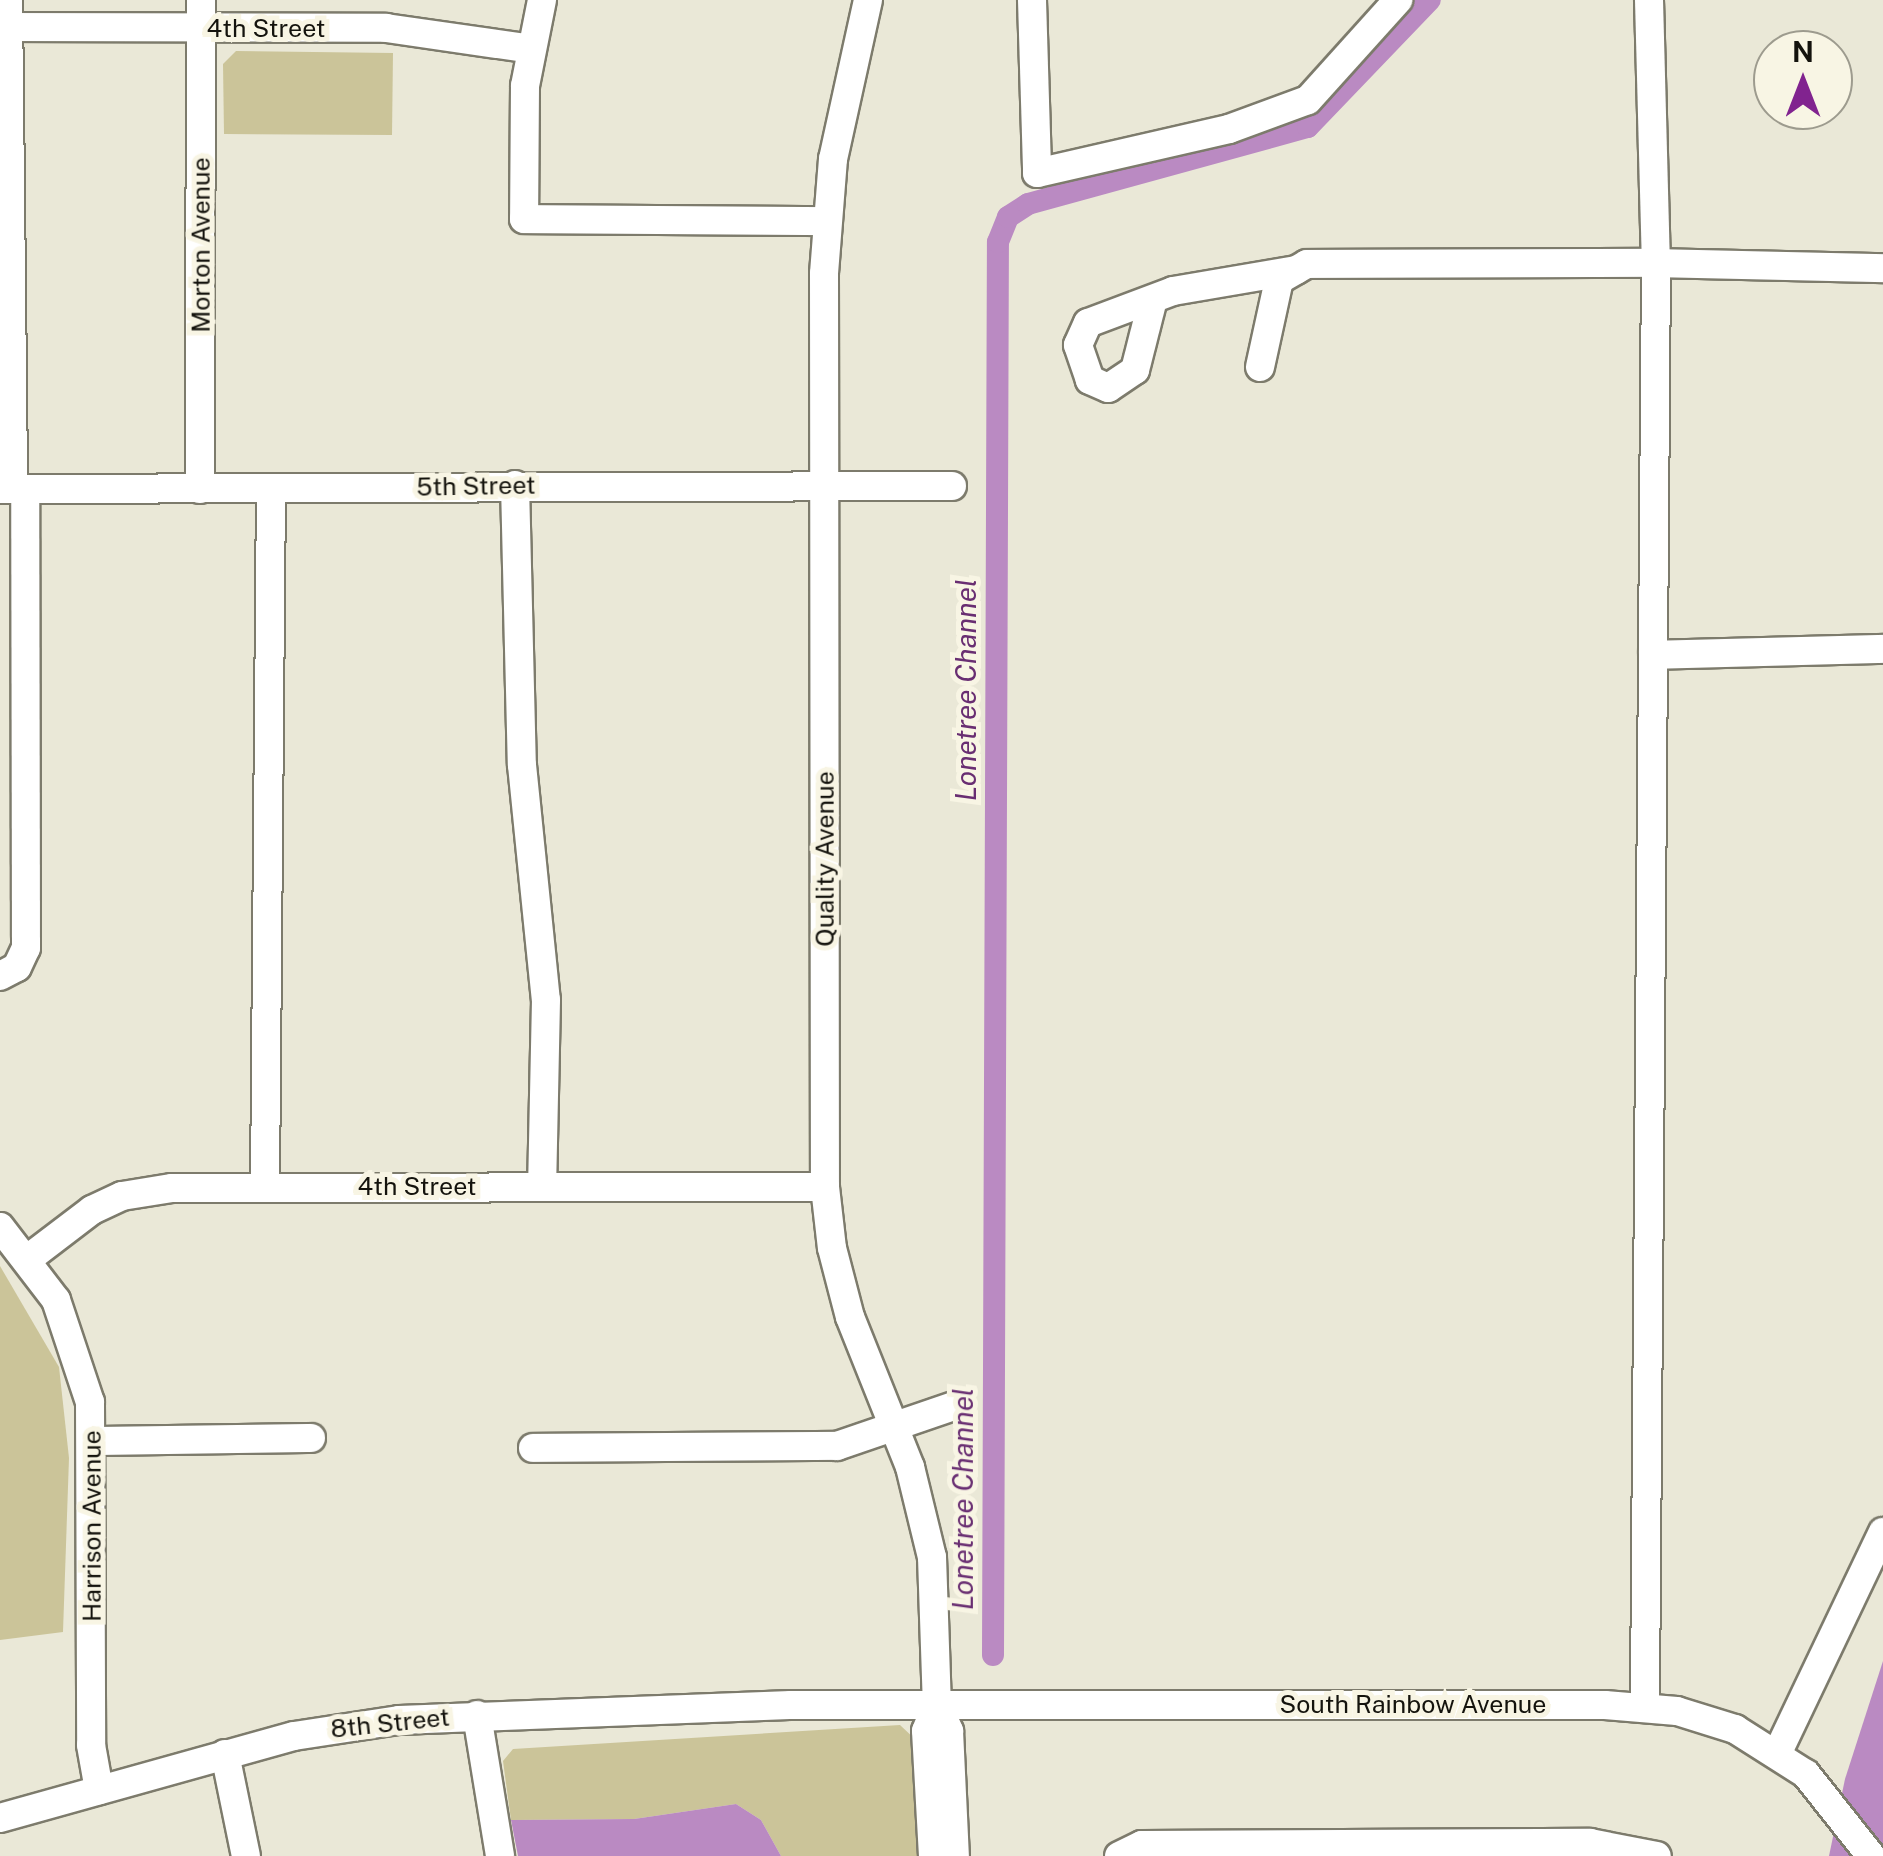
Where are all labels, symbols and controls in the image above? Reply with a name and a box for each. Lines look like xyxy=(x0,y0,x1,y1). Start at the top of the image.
street label: 4th Street xyxy=(207,13,325,43)
north arrow xyxy=(1753,30,1853,130)
text: N xyxy=(1792,35,1814,68)
street label: Morton Avenue xyxy=(186,157,216,333)
street label: 5th Street xyxy=(416,470,536,502)
water label: Lonetree Channel xyxy=(949,579,983,801)
street label: Quality Avenue xyxy=(810,771,840,947)
street label: 4th Street xyxy=(358,1171,476,1201)
water label: Lonetree Channel xyxy=(946,1388,980,1610)
street label: Harrison Avenue xyxy=(77,1430,107,1622)
street label: South Rainbow Avenue xyxy=(1279,1689,1547,1719)
street label: 8th Street xyxy=(329,1702,451,1744)

